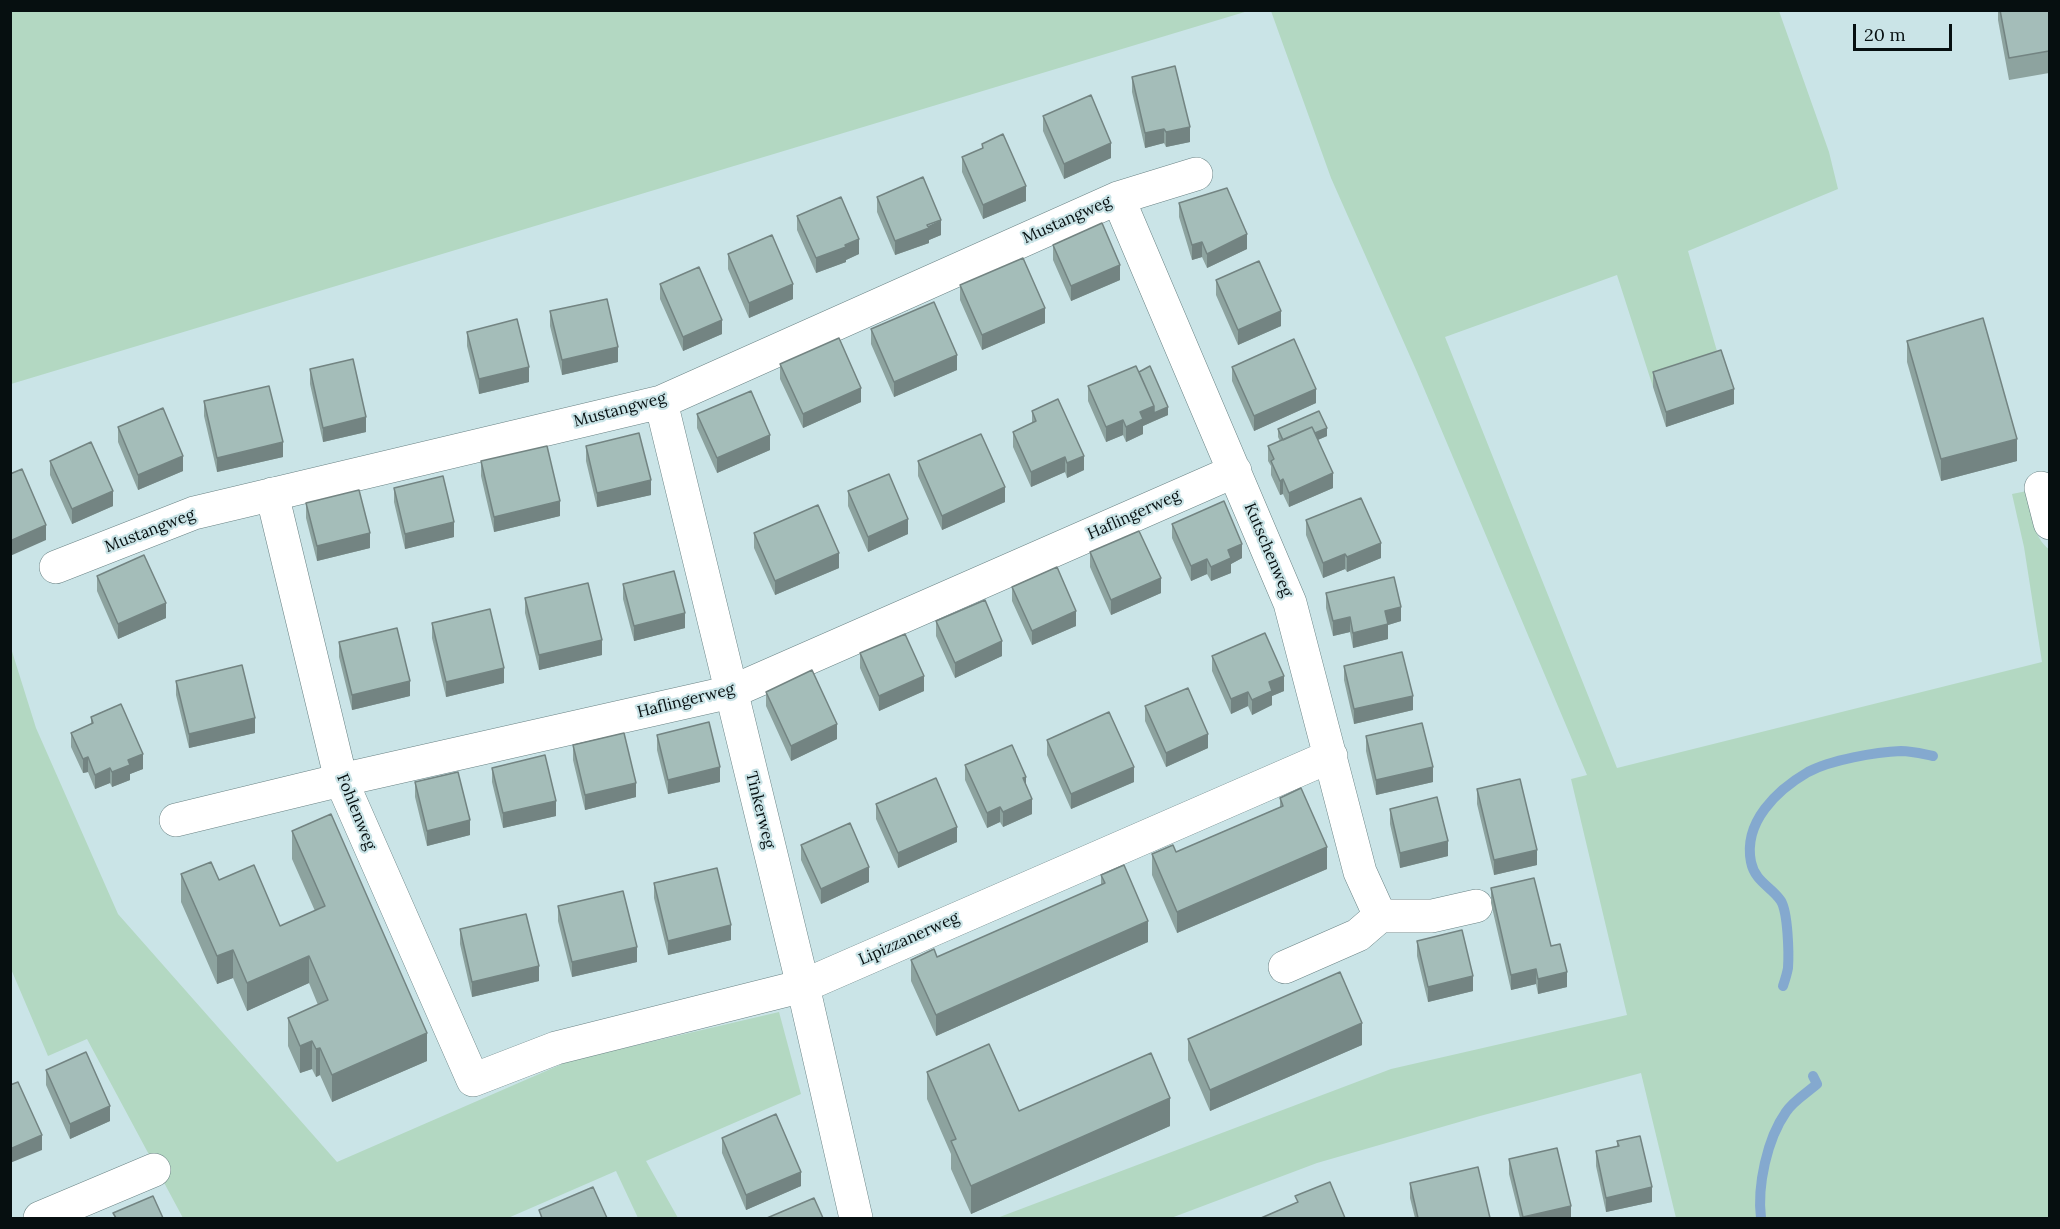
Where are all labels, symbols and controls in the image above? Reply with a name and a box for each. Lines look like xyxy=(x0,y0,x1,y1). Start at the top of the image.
scale bar xyxy=(1856,12,1955,50)
text: 20 m xyxy=(1864,23,1906,46)
street label: Mustangweg xyxy=(1020,192,1114,248)
street label: Mustangweg xyxy=(572,388,668,432)
street label: Haflingerweg xyxy=(1085,486,1183,544)
street label: Kutschenweg xyxy=(1240,500,1296,600)
street label: Mustangweg xyxy=(102,505,198,557)
street label: Haflingerweg xyxy=(635,680,737,722)
street label: Tinkerweg xyxy=(741,769,779,851)
street label: Fohlenweg xyxy=(332,771,380,853)
street label: Lipizzanerweg xyxy=(856,908,962,970)

